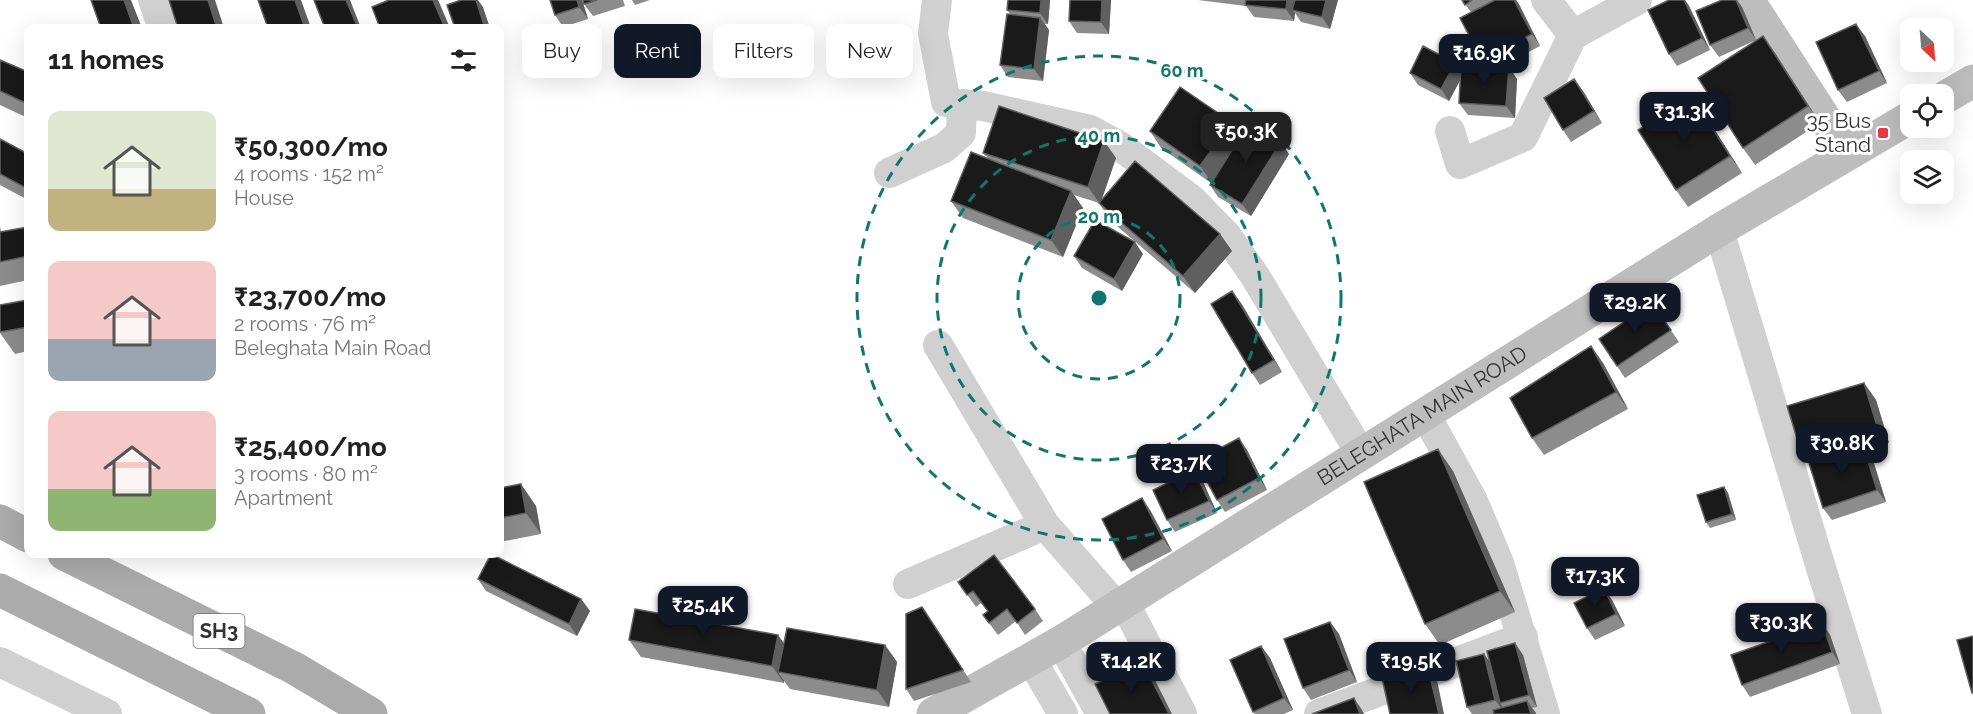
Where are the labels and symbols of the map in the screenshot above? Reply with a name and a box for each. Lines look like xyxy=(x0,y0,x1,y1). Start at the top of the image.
north arrow xyxy=(1900,18,1954,72)
pin: ₹16.9K xyxy=(1435,34,1533,85)
text: 60 m xyxy=(1160,60,1204,81)
pin: ₹31.3K xyxy=(1635,92,1733,143)
place label: 35 Bus Stand xyxy=(1806,108,1871,157)
pin: ₹50.3K xyxy=(1197,112,1295,163)
text: 40 m xyxy=(1078,125,1120,146)
marker: 35 Bus Stand xyxy=(1876,126,1890,140)
text: 20 m xyxy=(1078,206,1120,227)
pin: ₹29.2K xyxy=(1586,283,1684,334)
centre of rings xyxy=(1089,288,1109,308)
street label: BELEGHATA MAIN ROAD xyxy=(1312,340,1531,490)
pin: ₹30.8K xyxy=(1793,424,1891,475)
pin: ₹23.7K xyxy=(1132,444,1230,495)
pin: ₹17.3K xyxy=(1546,557,1644,608)
pin: ₹25.4K xyxy=(654,586,752,637)
pin: ₹30.3K xyxy=(1732,603,1830,654)
road number: SH3 xyxy=(194,614,244,648)
pin: ₹14.2K xyxy=(1082,642,1180,693)
pin: ₹19.5K xyxy=(1362,642,1460,693)

